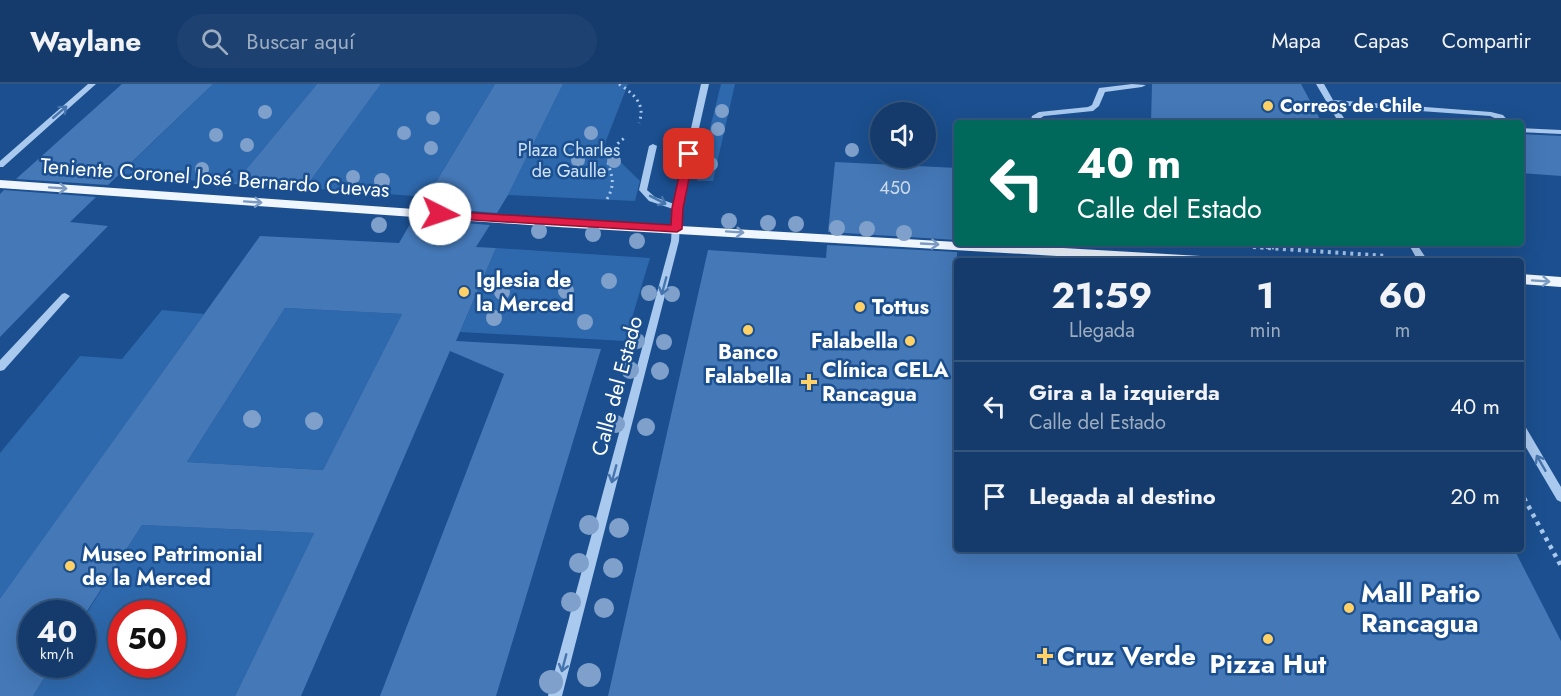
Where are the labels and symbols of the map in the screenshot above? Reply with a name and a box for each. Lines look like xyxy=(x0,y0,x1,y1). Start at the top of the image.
place label: Correos de Chile xyxy=(1280,93,1422,119)
marker: Correos de Chile xyxy=(1261,99,1275,113)
one-way arrow xyxy=(52,105,67,119)
pin xyxy=(663,128,714,179)
park label: Plaza Charles de Gaulle xyxy=(518,137,620,184)
street label: Teniente Coronel José Bernardo Cuevas xyxy=(40,151,390,205)
house number: 450 xyxy=(879,175,911,201)
position arrow xyxy=(408,182,472,246)
one-way arrow xyxy=(48,183,68,194)
one-way arrow xyxy=(648,195,666,207)
one-way arrow xyxy=(242,196,262,207)
one-way arrow xyxy=(725,227,745,238)
one-way arrow xyxy=(919,239,939,250)
place label: Iglesia de la Merced xyxy=(476,265,574,319)
one-way arrow xyxy=(1531,275,1550,286)
one-way arrow xyxy=(657,276,669,295)
marker: Iglesia de la Merced xyxy=(457,285,471,299)
place label: Tottus xyxy=(872,292,930,322)
marker: Tottus xyxy=(853,300,867,314)
street label: Calle del Estado xyxy=(584,313,650,459)
marker: Banco Falabella xyxy=(741,323,755,337)
place label: Falabella xyxy=(811,326,898,356)
marker: Falabella xyxy=(903,334,917,348)
place label: Banco Falabella xyxy=(705,337,791,391)
place label: Clínica CELA Rancagua xyxy=(822,355,949,409)
marker: Clínica CELA Rancagua xyxy=(800,373,818,391)
one-way arrow xyxy=(1535,455,1547,472)
one-way arrow xyxy=(608,464,619,483)
place label: Museo Patrimonial de la Merced xyxy=(82,539,262,593)
marker: Museo Patrimonial de la Merced xyxy=(63,559,77,573)
place label: Mall Patio Rancagua xyxy=(1361,574,1480,642)
speed limit sign: 50 xyxy=(108,600,186,678)
marker: Mall Patio Rancagua xyxy=(1342,601,1356,615)
marker: Pizza Hut xyxy=(1261,632,1275,646)
place label: Cruz Verde xyxy=(1057,637,1196,675)
place label: Pizza Hut xyxy=(1210,645,1327,683)
marker: Cruz Verde xyxy=(1038,649,1052,663)
one-way arrow xyxy=(558,653,569,672)

